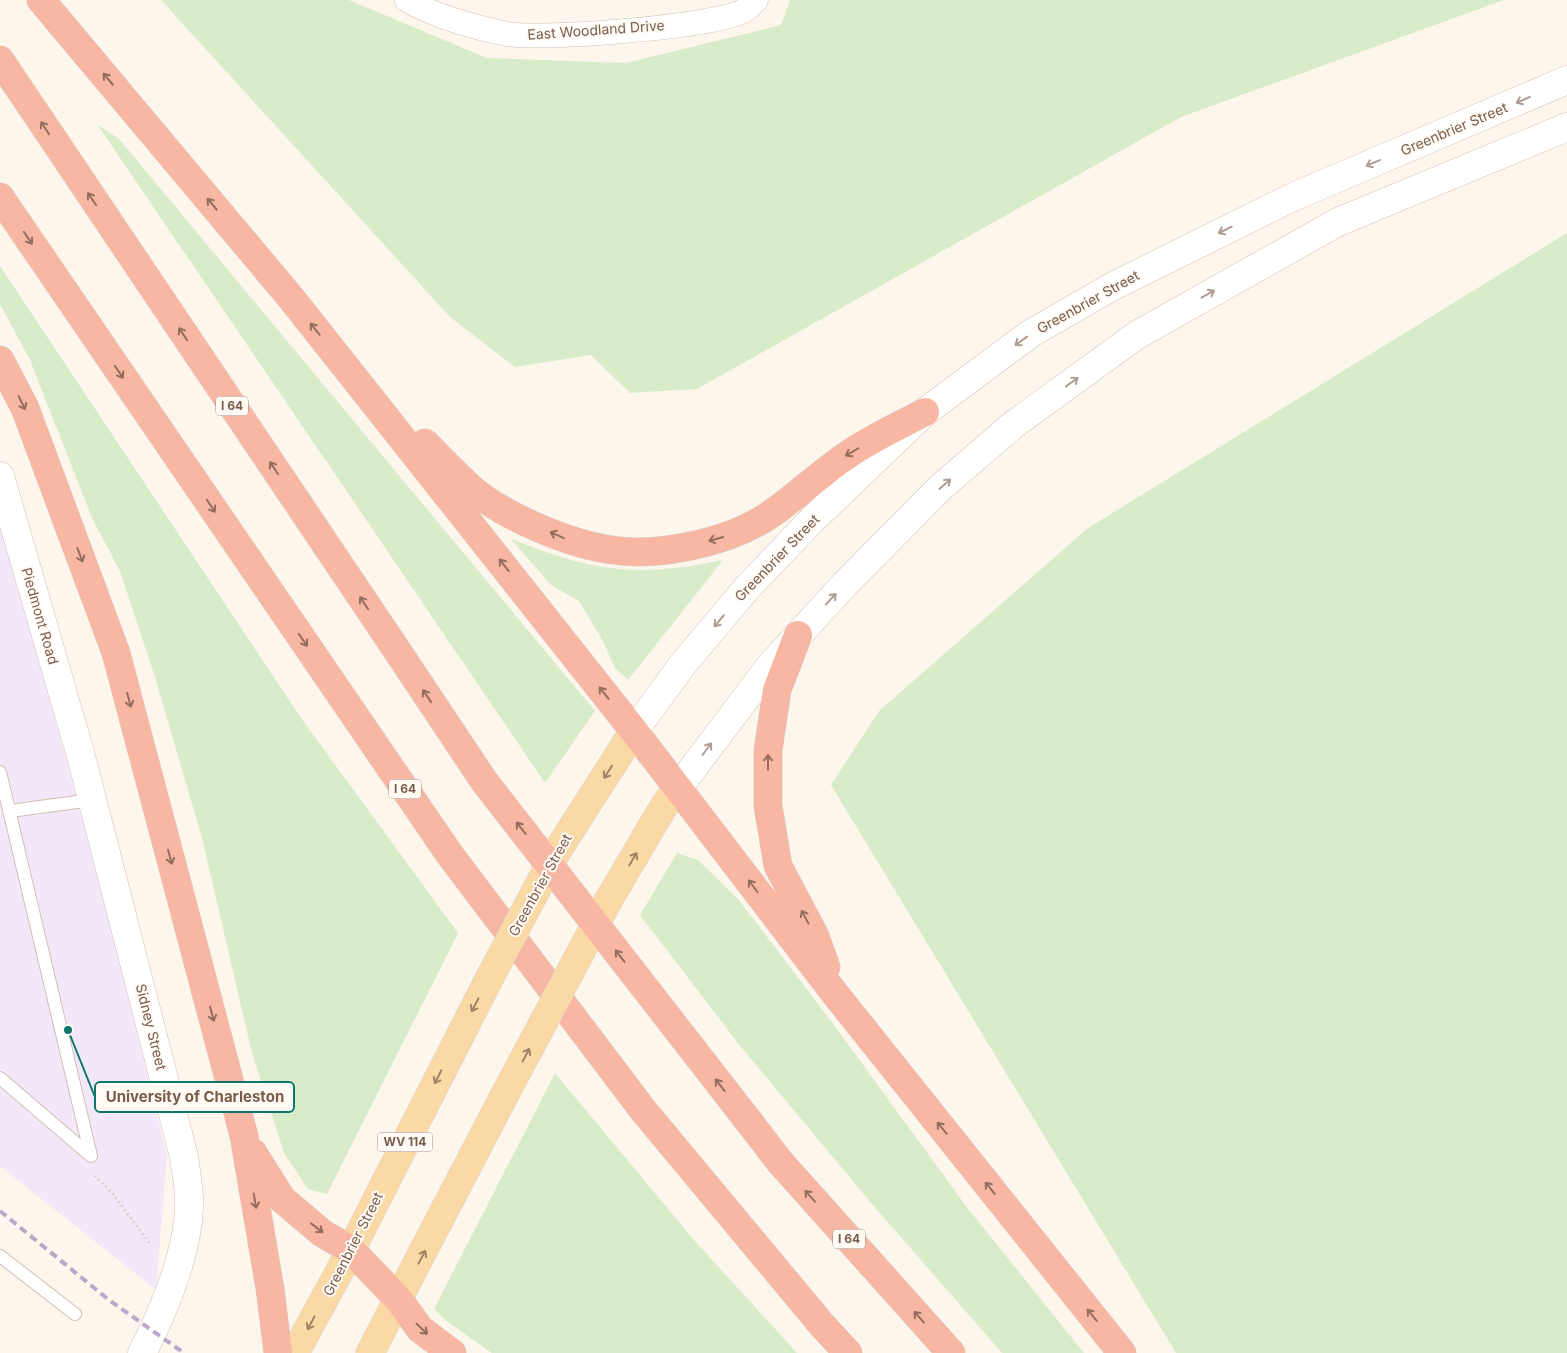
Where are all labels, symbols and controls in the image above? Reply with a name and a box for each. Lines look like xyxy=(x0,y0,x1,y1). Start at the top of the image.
street label: East Woodland Drive xyxy=(527,16,665,43)
one-way arrow xyxy=(102,73,113,86)
one-way arrow xyxy=(1516,95,1531,105)
street label: Greenbrier Street xyxy=(1398,98,1510,159)
one-way arrow xyxy=(39,121,49,135)
one-way arrow xyxy=(1366,159,1381,168)
one-way arrow xyxy=(87,192,97,206)
one-way arrow xyxy=(207,198,218,211)
one-way arrow xyxy=(1218,226,1233,235)
one-way arrow xyxy=(23,230,33,244)
street label: Greenbrier Street xyxy=(1034,266,1142,337)
one-way arrow xyxy=(1200,288,1215,298)
one-way arrow xyxy=(310,323,321,336)
one-way arrow xyxy=(178,327,188,341)
one-way arrow xyxy=(1015,336,1028,347)
one-way arrow xyxy=(114,365,124,379)
one-way arrow xyxy=(1065,377,1079,387)
one-way arrow xyxy=(18,395,27,410)
road number: I 64 xyxy=(216,396,248,416)
one-way arrow xyxy=(845,448,859,458)
one-way arrow xyxy=(268,462,278,476)
one-way arrow xyxy=(939,478,952,490)
one-way arrow xyxy=(206,499,216,513)
street label: Greenbrier Street xyxy=(731,510,823,605)
one-way arrow xyxy=(550,530,565,540)
one-way arrow xyxy=(708,535,724,545)
one-way arrow xyxy=(76,547,85,562)
one-way arrow xyxy=(498,559,509,572)
street label: Piedmont Road xyxy=(18,565,62,666)
one-way arrow xyxy=(825,593,837,606)
one-way arrow xyxy=(359,596,370,610)
one-way arrow xyxy=(714,614,725,627)
one-way arrow xyxy=(298,633,308,647)
one-way arrow xyxy=(599,687,610,700)
one-way arrow xyxy=(422,689,432,703)
one-way arrow xyxy=(125,691,134,707)
one-way arrow xyxy=(702,742,712,756)
one-way arrow xyxy=(763,754,773,770)
one-way arrow xyxy=(603,765,613,779)
road number: I 64 xyxy=(389,780,421,799)
one-way arrow xyxy=(515,822,526,835)
street label: Greenbrier Street xyxy=(504,830,575,939)
one-way arrow xyxy=(166,849,175,865)
one-way arrow xyxy=(629,852,639,866)
one-way arrow xyxy=(748,880,759,893)
one-way arrow xyxy=(800,910,809,925)
one-way arrow xyxy=(615,950,626,963)
street label: Sidney Street xyxy=(133,982,171,1072)
one-way arrow xyxy=(470,998,480,1013)
one-way arrow xyxy=(207,1006,217,1022)
one-way arrow xyxy=(522,1048,531,1063)
one-way arrow xyxy=(433,1069,442,1084)
one-way arrow xyxy=(715,1079,726,1092)
callout: University of Charleston xyxy=(95,1082,294,1112)
text: University of Charleston xyxy=(106,1087,284,1106)
one-way arrow xyxy=(937,1122,948,1135)
road number: WV 114 xyxy=(378,1132,432,1152)
one-way arrow xyxy=(985,1182,996,1195)
street label: Greenbrier Street xyxy=(319,1189,386,1299)
one-way arrow xyxy=(804,1189,816,1202)
one-way arrow xyxy=(251,1193,261,1209)
one-way arrow xyxy=(310,1222,323,1233)
road number: I 64 xyxy=(833,1230,865,1248)
one-way arrow xyxy=(417,1250,427,1264)
one-way arrow xyxy=(1086,1309,1097,1322)
one-way arrow xyxy=(913,1310,925,1323)
one-way arrow xyxy=(306,1316,316,1331)
one-way arrow xyxy=(416,1323,428,1335)

